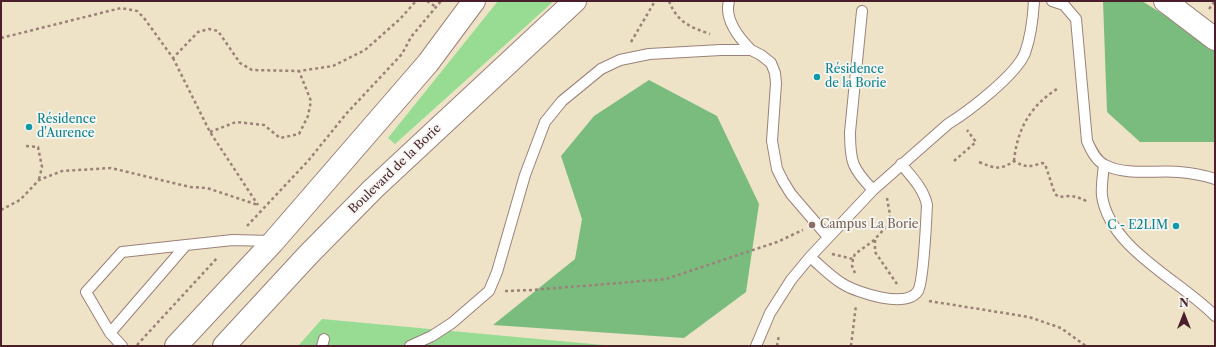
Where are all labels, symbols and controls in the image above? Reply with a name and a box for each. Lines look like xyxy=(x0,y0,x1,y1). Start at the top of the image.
place label: Résidence de la Borie xyxy=(825,63,886,91)
marker: Résidence de la Borie xyxy=(812,72,822,82)
place label: Résidence d'Aurence xyxy=(37,113,96,141)
street label: Boulevard de la Borie xyxy=(346,121,444,217)
marker: Résidence d'Aurence xyxy=(24,122,34,132)
place label: Campus La Borie xyxy=(820,218,919,232)
place label: C - E2LIM xyxy=(1107,219,1168,233)
marker: Campus La Borie xyxy=(807,220,817,230)
marker: C - E2LIM xyxy=(1171,221,1181,231)
north arrow xyxy=(1164,295,1204,335)
text: N xyxy=(1179,296,1189,310)

